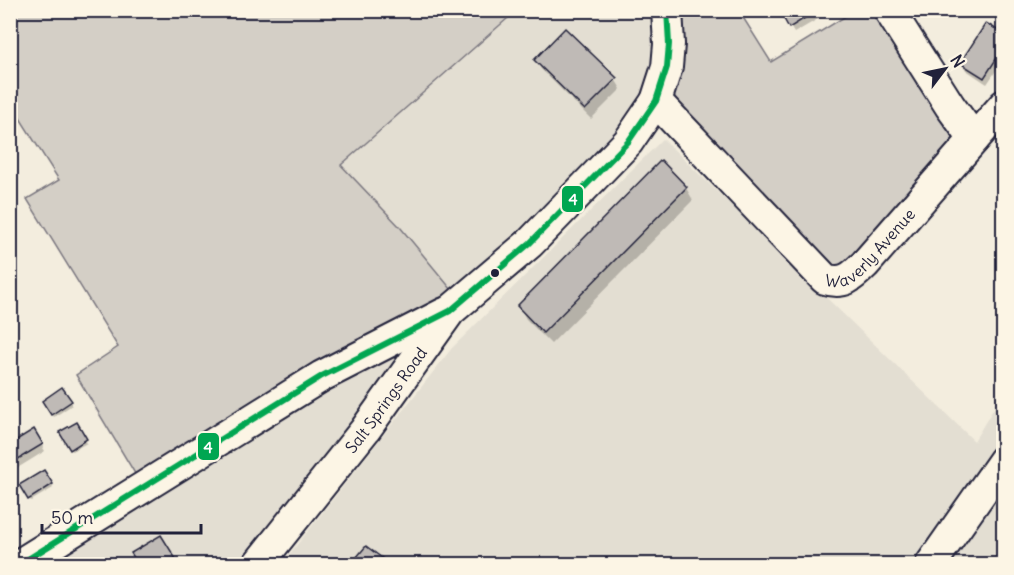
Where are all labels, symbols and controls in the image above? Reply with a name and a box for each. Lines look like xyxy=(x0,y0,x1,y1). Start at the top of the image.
north arrow xyxy=(915,39,975,99)
text: N xyxy=(946,51,969,71)
line badge: 4 xyxy=(561,185,584,213)
text: 4 xyxy=(568,189,578,209)
street label: Waverly Avenue xyxy=(824,204,919,292)
unlabelled marker xyxy=(489,267,501,279)
street label: Salt Springs Road xyxy=(341,343,431,457)
line badge: 4 xyxy=(197,432,220,461)
text: 4 xyxy=(203,437,213,457)
scale bar xyxy=(42,497,201,535)
text: 50 m xyxy=(51,506,93,529)

